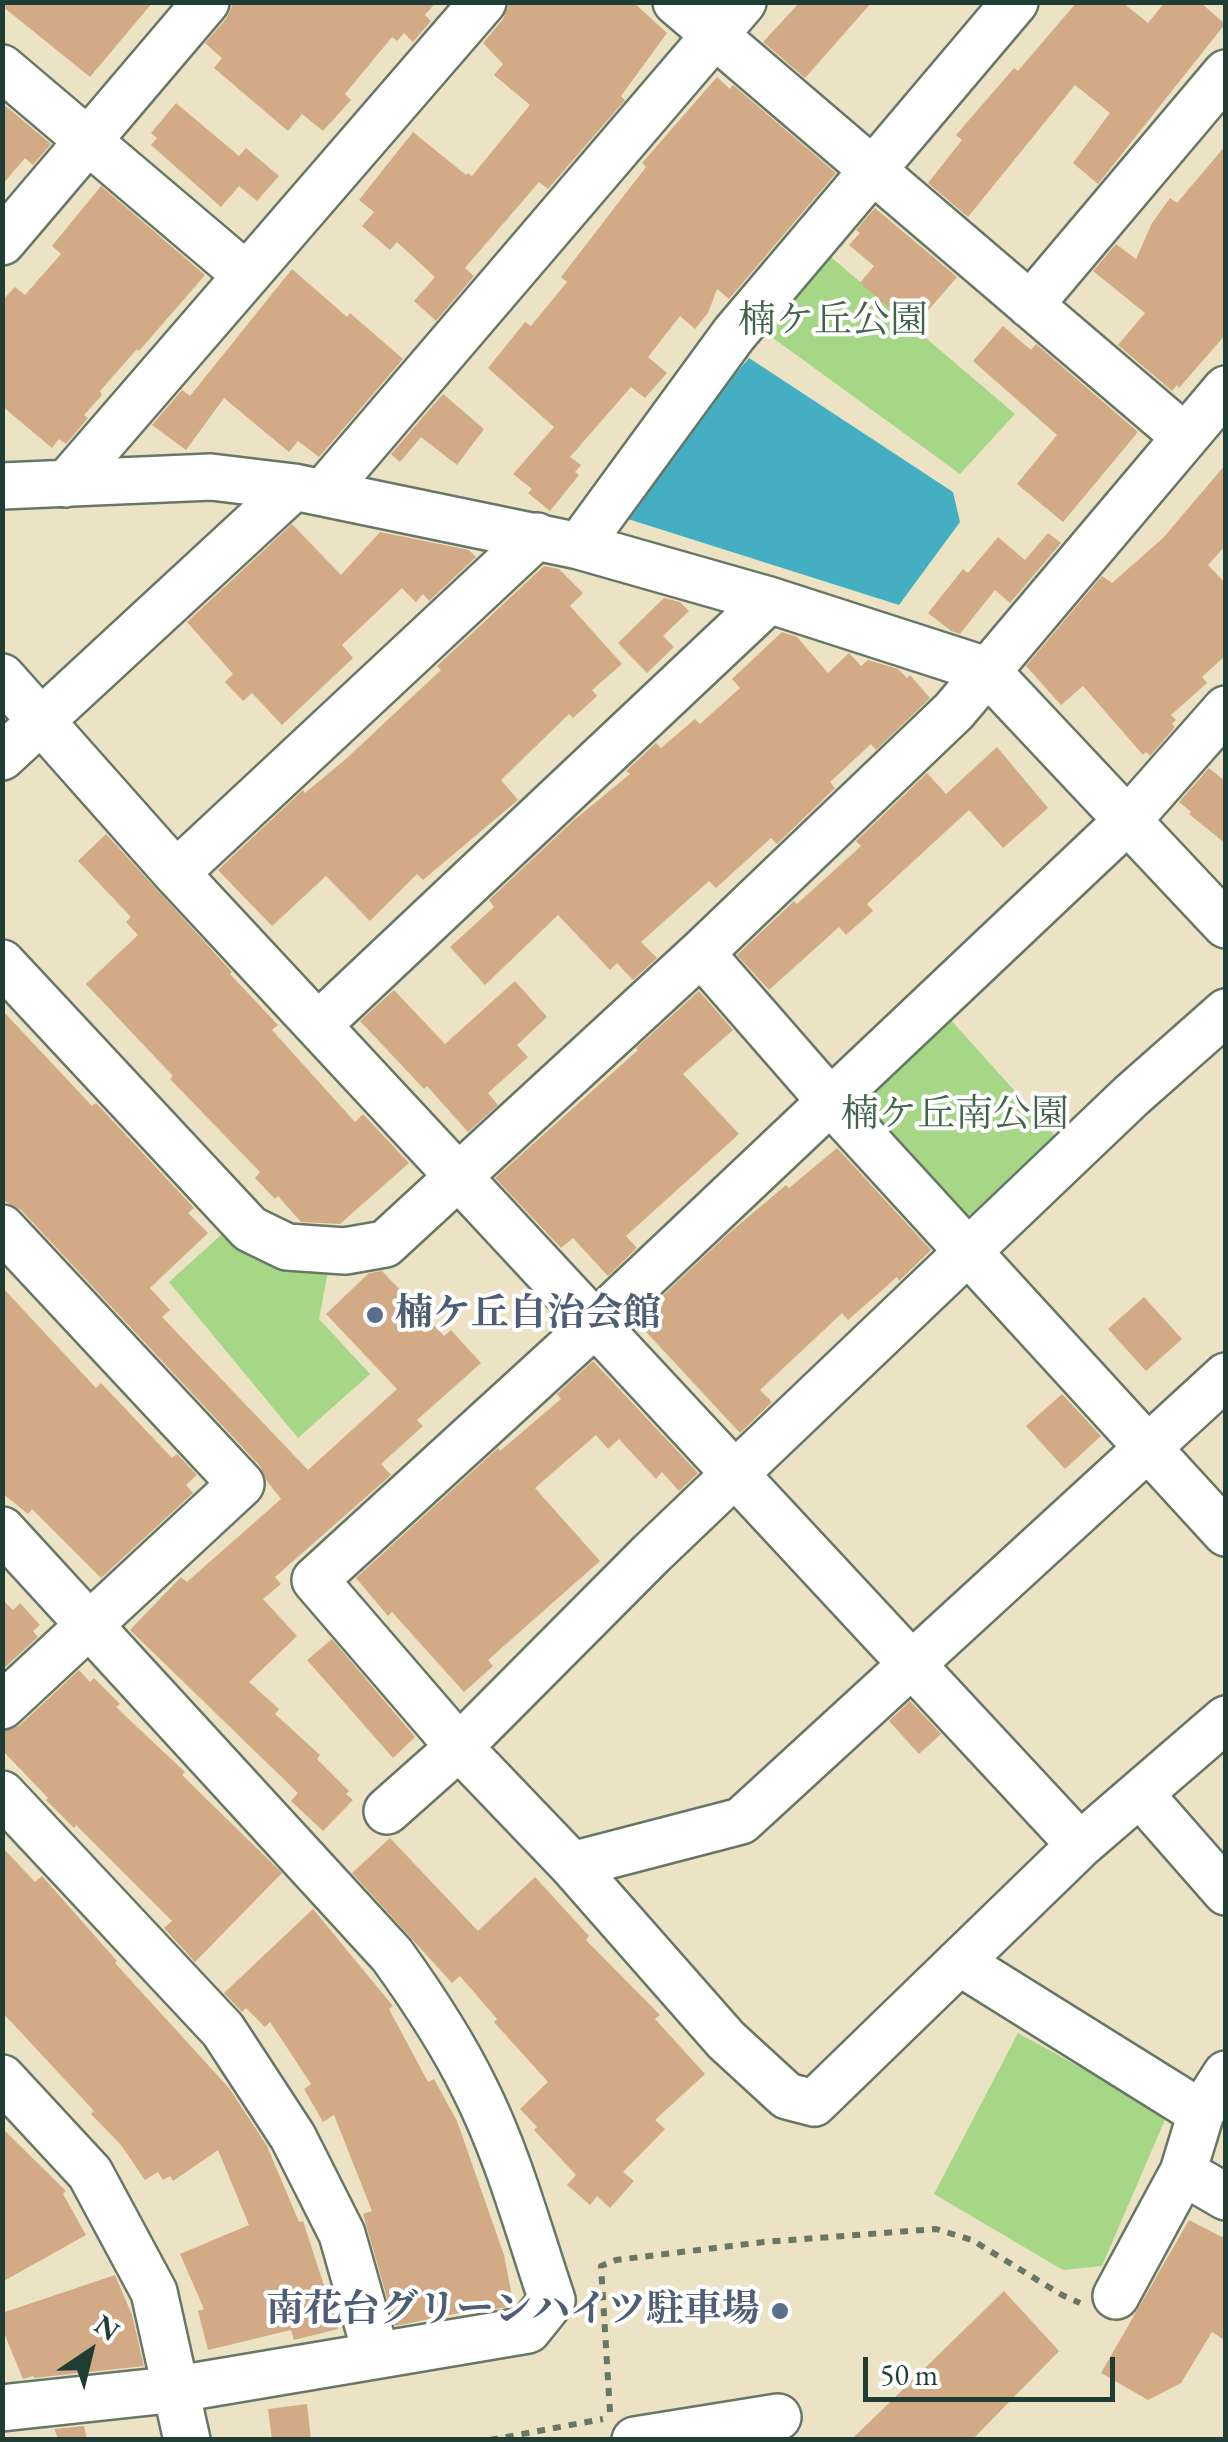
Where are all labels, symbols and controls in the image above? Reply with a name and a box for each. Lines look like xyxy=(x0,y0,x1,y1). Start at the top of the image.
park label: 楠ケ丘公園 xyxy=(738,299,928,345)
park label: 楠ケ丘南公園 xyxy=(841,1093,1069,1139)
place label: 楠ケ丘自治会館 xyxy=(395,1292,661,1338)
marker: 楠ケ丘自治会館 xyxy=(364,1304,386,1326)
place label: 南花台グリーンハイツ駐車場 xyxy=(266,2288,760,2334)
marker: 南花台グリーンハイツ駐車場 xyxy=(769,2300,791,2322)
north arrow xyxy=(40,2302,140,2402)
text: N xyxy=(88,2306,127,2349)
scale bar xyxy=(868,2337,1120,2399)
text: 50 m xyxy=(880,2355,938,2394)

